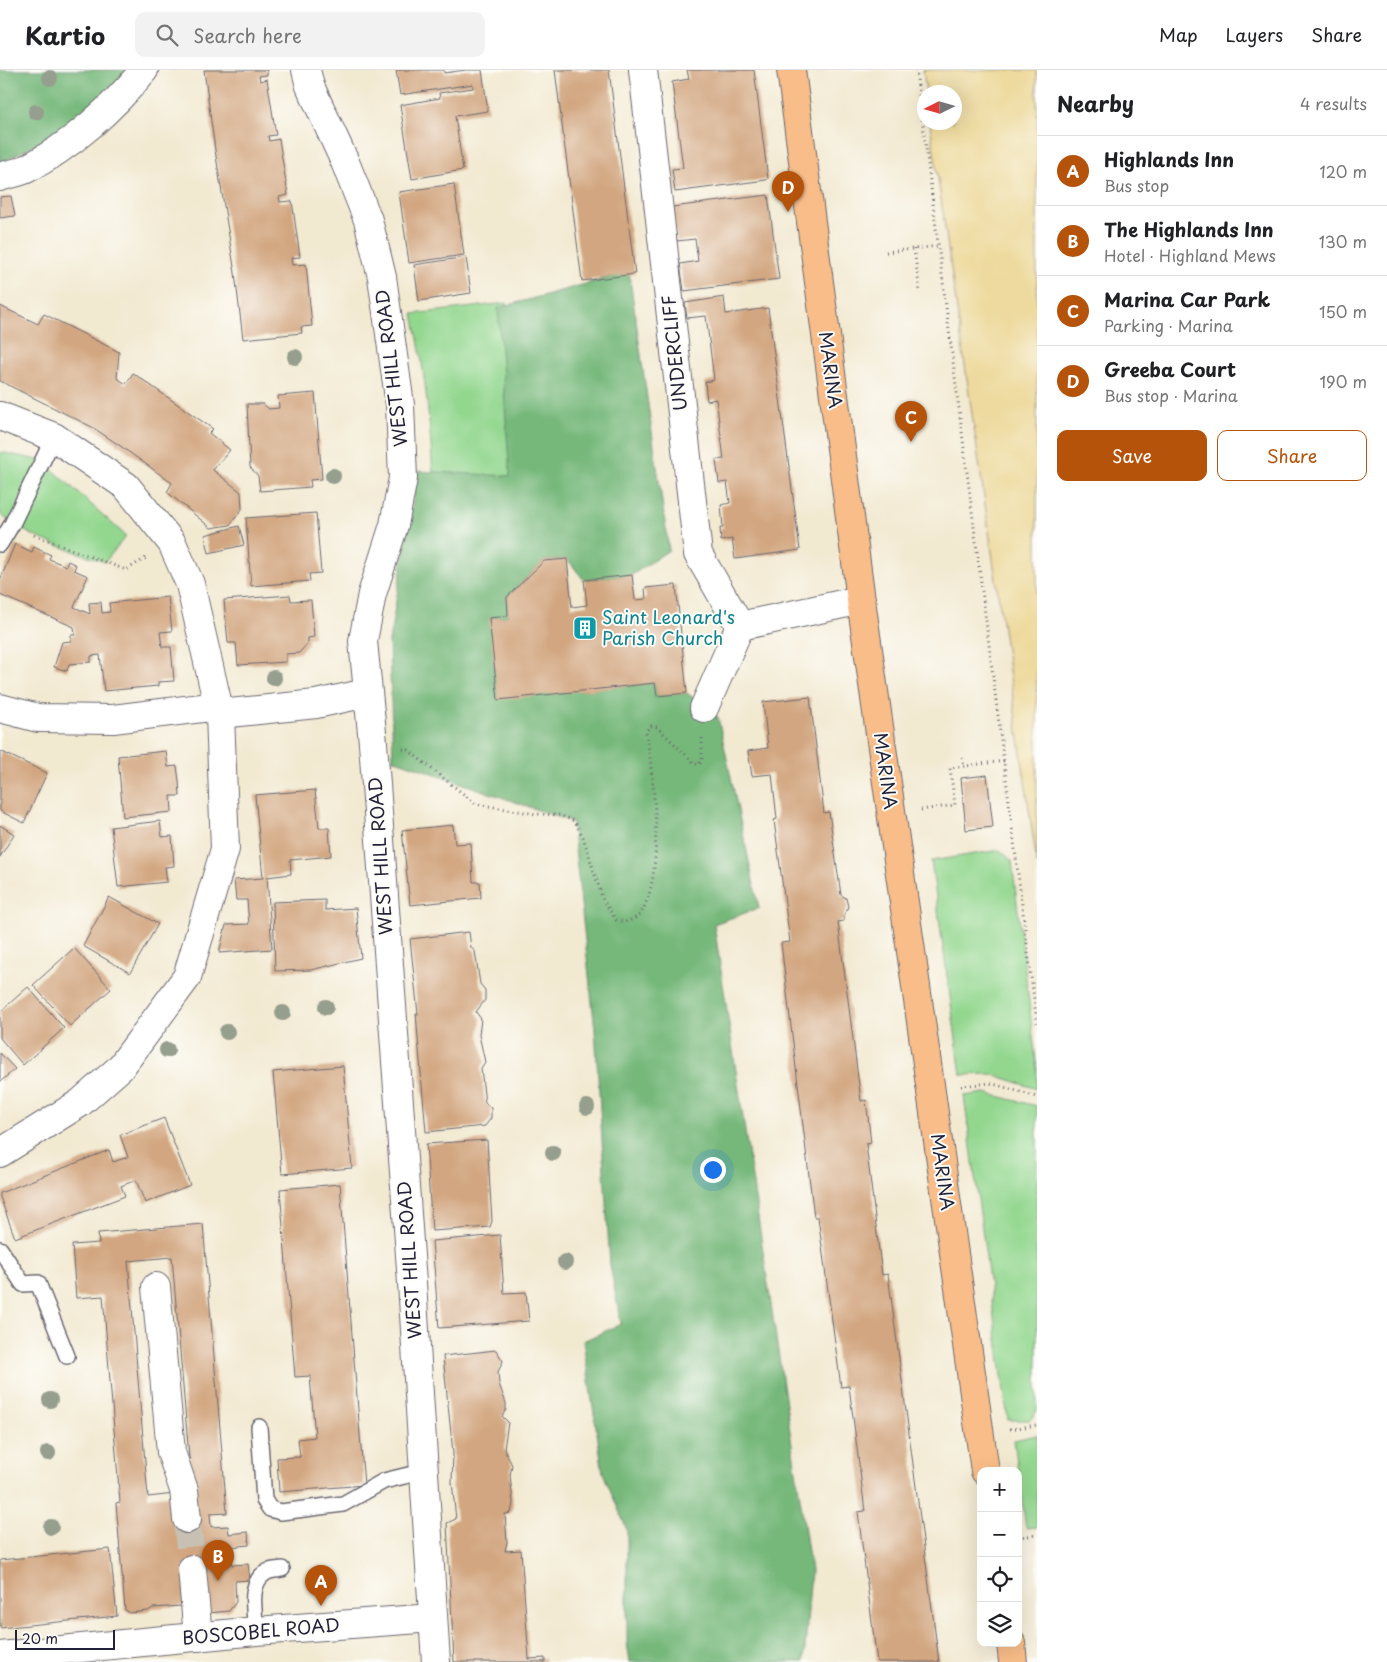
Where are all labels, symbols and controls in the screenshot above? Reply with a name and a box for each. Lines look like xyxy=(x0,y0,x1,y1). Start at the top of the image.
search box xyxy=(135,12,485,57)
text: Kartio xyxy=(25,17,105,53)
icon: search xyxy=(153,21,181,49)
text: Search here xyxy=(193,21,302,49)
text: Map xyxy=(1159,21,1198,48)
text: Layers xyxy=(1226,21,1283,48)
text: Share xyxy=(1311,21,1362,48)
north arrow xyxy=(917,85,962,130)
text: Nearby xyxy=(1057,87,1134,119)
text: 4 results xyxy=(1300,91,1367,115)
text: Highlands Inn xyxy=(1104,145,1234,173)
text: A xyxy=(1067,159,1079,183)
text: 120 m xyxy=(1320,159,1367,183)
pin: D xyxy=(772,171,804,212)
text: Bus stop xyxy=(1104,173,1169,197)
text: The Highlands Inn xyxy=(1104,215,1274,243)
text: B xyxy=(1068,229,1078,253)
text: 130 m xyxy=(1319,229,1367,253)
text: Hotel · Highland Mews xyxy=(1104,243,1276,267)
text: Marina Car Park xyxy=(1104,285,1270,313)
street label: WEST HILL ROAD xyxy=(367,288,414,448)
street label: UNDERCLIFF xyxy=(654,294,693,412)
text: C xyxy=(1067,299,1079,323)
text: 150 m xyxy=(1319,299,1367,323)
text: Parking · Marina xyxy=(1104,313,1233,337)
street label: MARINA xyxy=(813,330,850,410)
text: Greeba Court xyxy=(1104,355,1236,383)
text: D xyxy=(1067,369,1079,393)
text: 190 m xyxy=(1319,369,1367,393)
text: Bus stop · Marina xyxy=(1104,383,1238,407)
pin: C xyxy=(895,401,927,442)
button: Save xyxy=(1057,430,1207,481)
button: Share xyxy=(1217,430,1367,481)
place label: Saint Leonard's Parish Church xyxy=(602,603,735,651)
building icon: Saint Leonard's Parish Church xyxy=(572,615,598,641)
street label: MARINA xyxy=(868,731,905,811)
street label: WEST HILL ROAD xyxy=(361,776,398,936)
street label: MARINA xyxy=(925,1132,962,1212)
your location xyxy=(700,1157,726,1183)
street label: WEST HILL ROAD xyxy=(390,1180,427,1340)
map controls xyxy=(977,1467,1022,1647)
button: + xyxy=(977,1467,1022,1512)
button: − xyxy=(977,1512,1022,1557)
pin: B xyxy=(202,1540,234,1581)
button: locate xyxy=(977,1557,1022,1602)
pin: A xyxy=(305,1565,337,1606)
button: layers xyxy=(977,1602,1022,1647)
street label: BOSCOBEL ROAD xyxy=(181,1610,341,1651)
scale bar xyxy=(15,1627,115,1650)
text: 20 m xyxy=(22,1628,58,1649)

